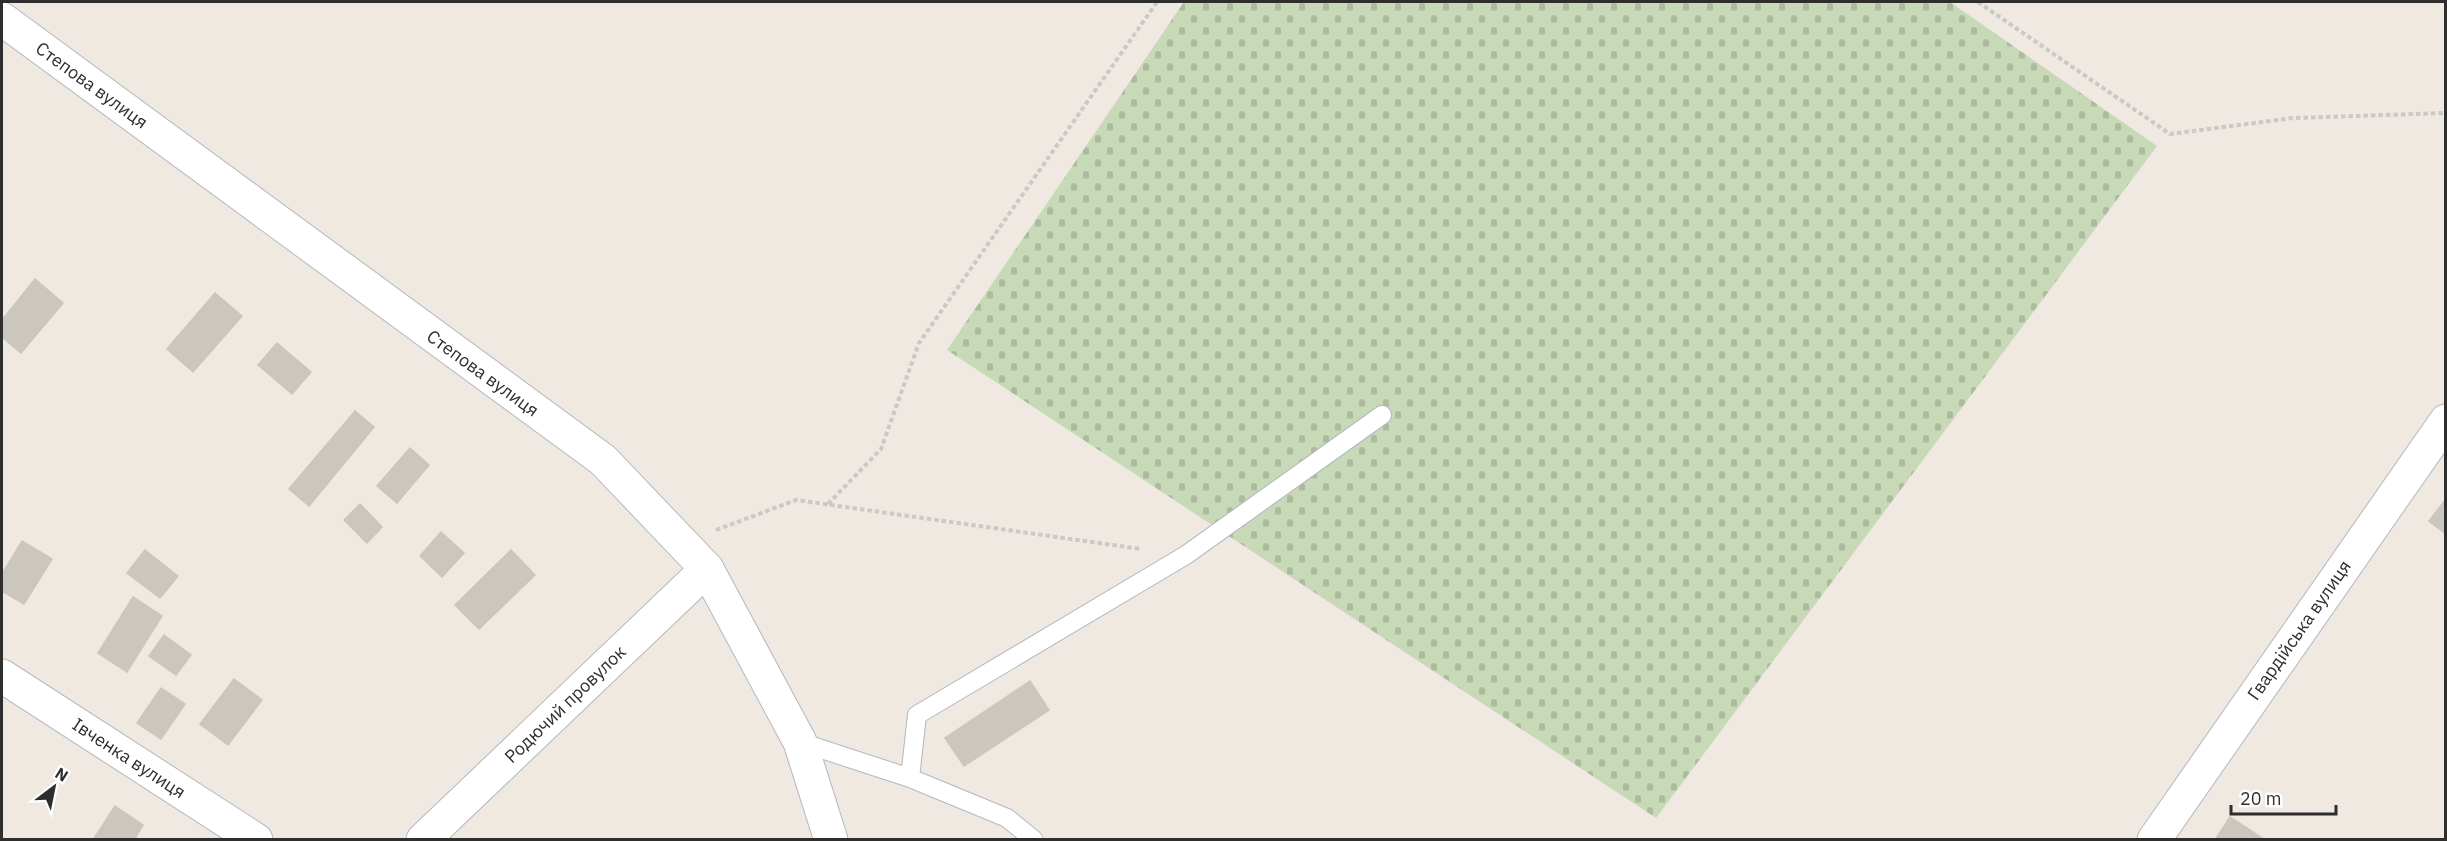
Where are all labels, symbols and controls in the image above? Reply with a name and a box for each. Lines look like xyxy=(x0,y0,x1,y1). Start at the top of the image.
street label: Степова вулиця xyxy=(31,37,153,133)
street label: Степова вулиця xyxy=(422,325,544,421)
street label: Гвардійська вулиця xyxy=(2242,556,2356,704)
street label: Родючий провулок xyxy=(499,640,631,768)
street label: Івченка вулиця xyxy=(68,713,190,803)
north arrow xyxy=(24,757,84,817)
text: N xyxy=(52,763,72,786)
scale bar xyxy=(2231,778,2336,816)
text: 20 m xyxy=(2240,787,2282,810)

